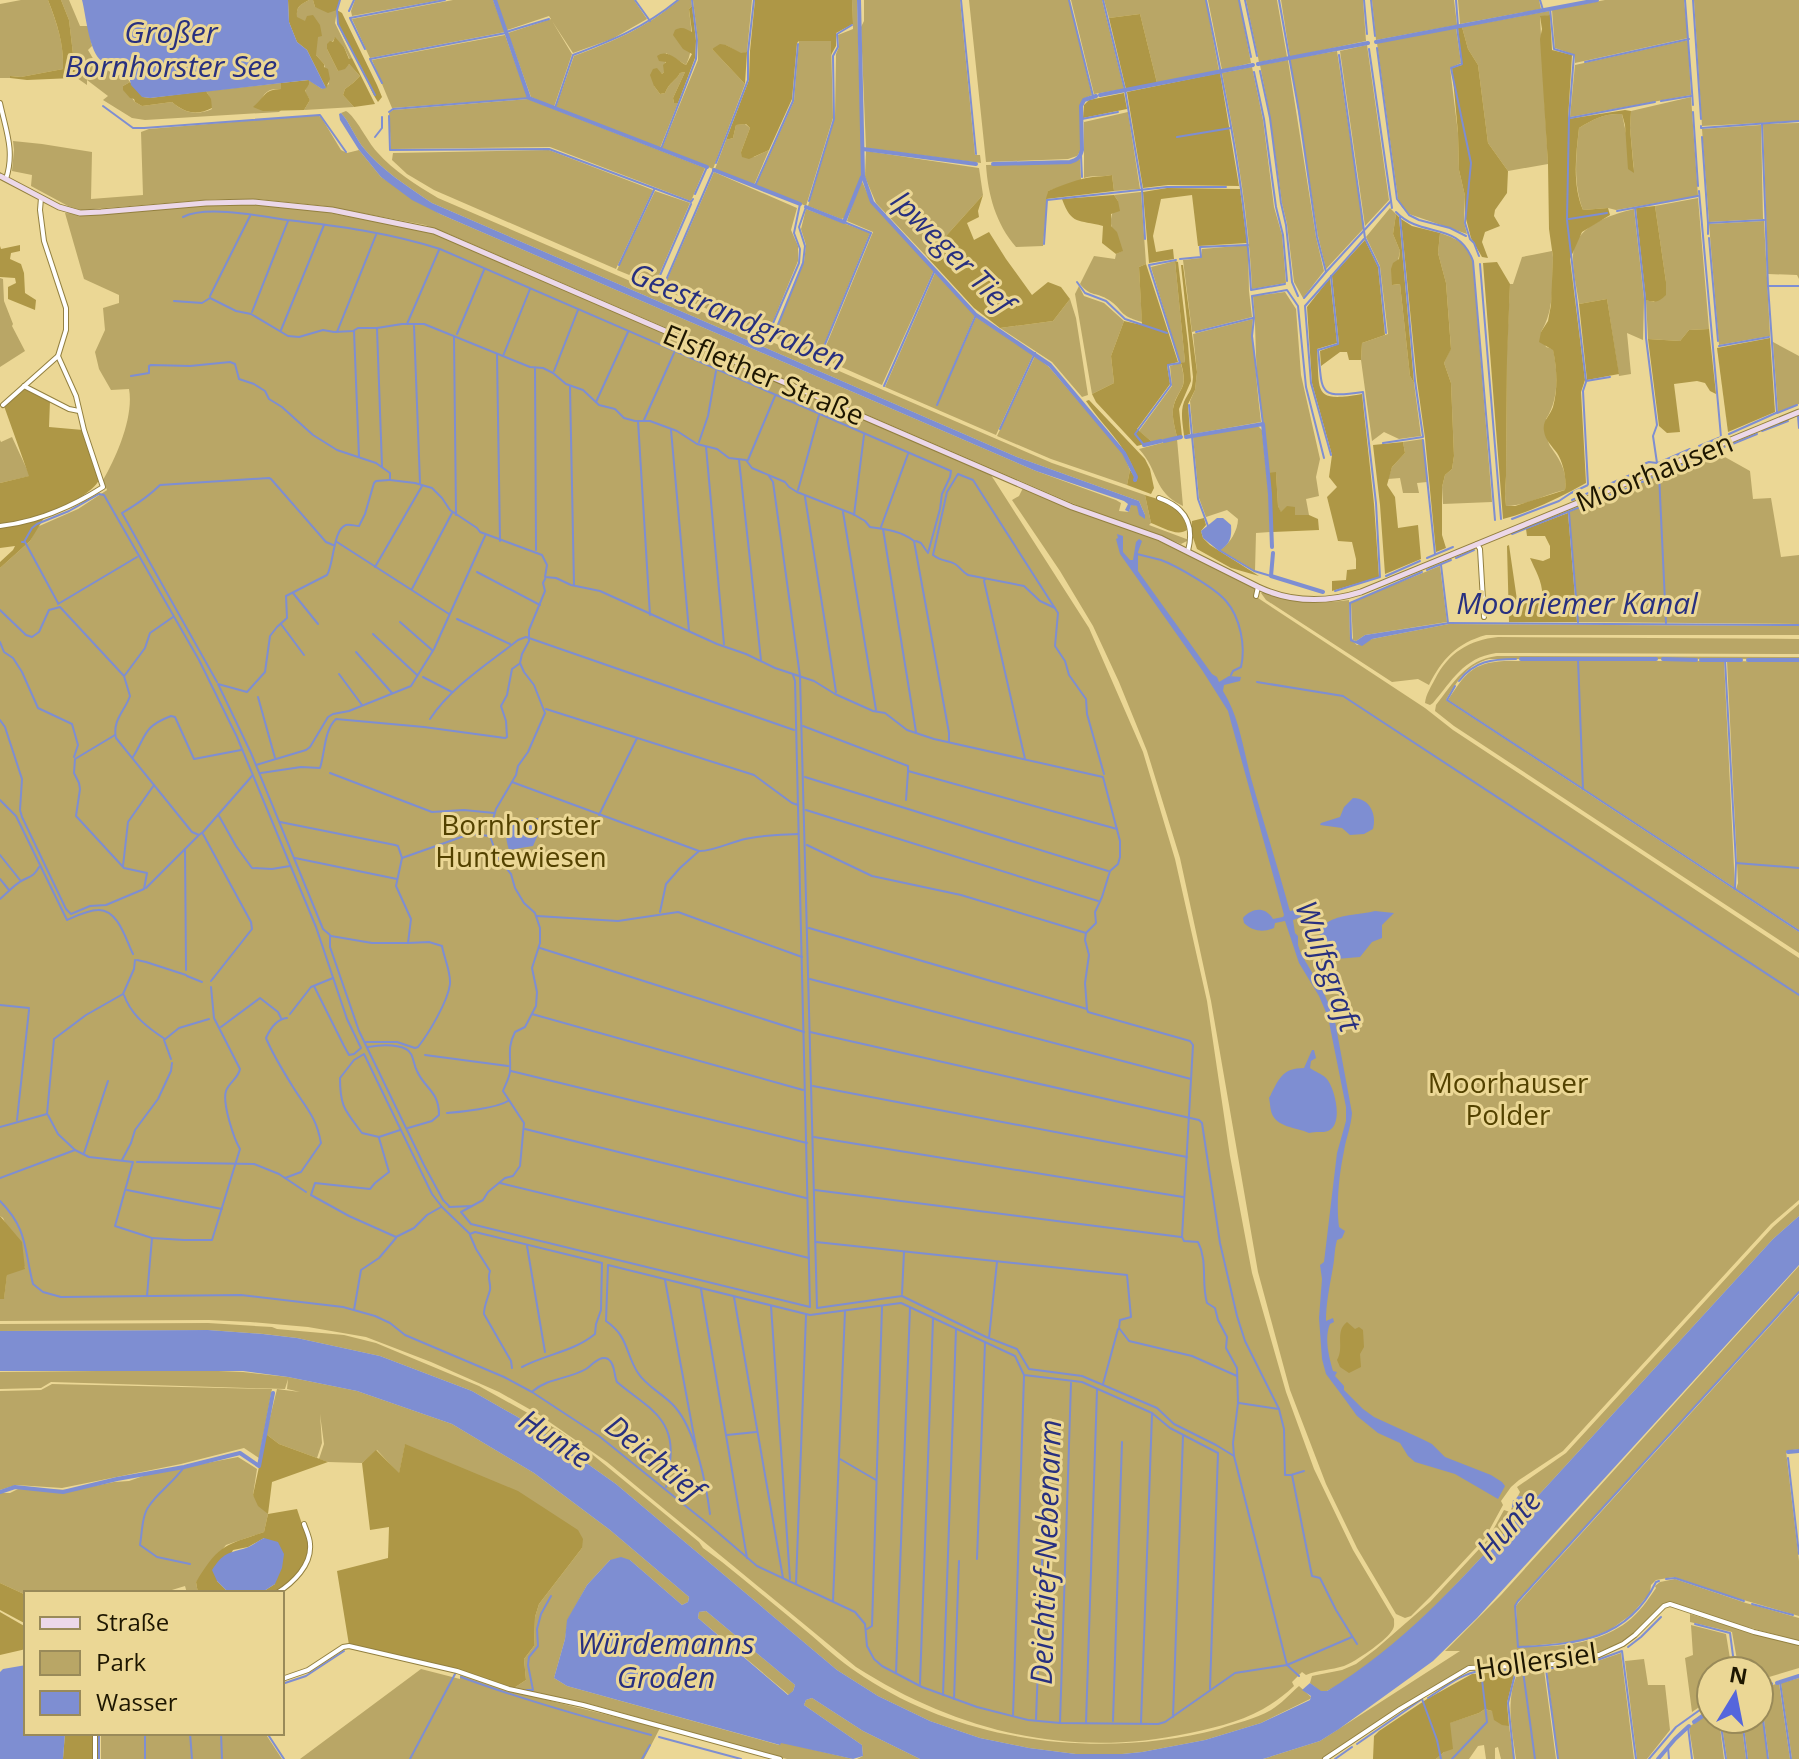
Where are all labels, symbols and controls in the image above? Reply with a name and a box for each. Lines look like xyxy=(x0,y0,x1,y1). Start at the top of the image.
water label: Großer Bornhorster See xyxy=(65,11,277,86)
water label: Ipweger Tief xyxy=(882,180,1027,325)
water label: Geestrandgraben xyxy=(624,252,852,380)
street label: Elsflether Straße xyxy=(657,314,871,434)
street label: Moorhausen xyxy=(1570,422,1738,520)
water label: Moorriemer Kanal xyxy=(1456,582,1699,623)
park label: Bornhorster Huntewiesen xyxy=(435,805,607,875)
water label: Wulfsgraft xyxy=(1286,895,1372,1038)
park label: Moorhauser Polder xyxy=(1428,1063,1589,1133)
water label: Hunte xyxy=(511,1399,601,1477)
water label: Deichtief xyxy=(597,1405,716,1512)
water label: Deichtief-Nebenarm xyxy=(1020,1419,1070,1685)
water label: Hunte xyxy=(1466,1480,1550,1568)
legend xyxy=(24,1591,284,1735)
text: Straße xyxy=(96,1605,169,1638)
water label: Würdemanns Groden xyxy=(577,1622,755,1697)
street label: Hollersiel xyxy=(1473,1633,1599,1687)
text: Park xyxy=(96,1645,147,1678)
north arrow xyxy=(1695,1655,1775,1735)
text: N xyxy=(1727,1658,1750,1691)
text: Wasser xyxy=(96,1685,178,1718)

